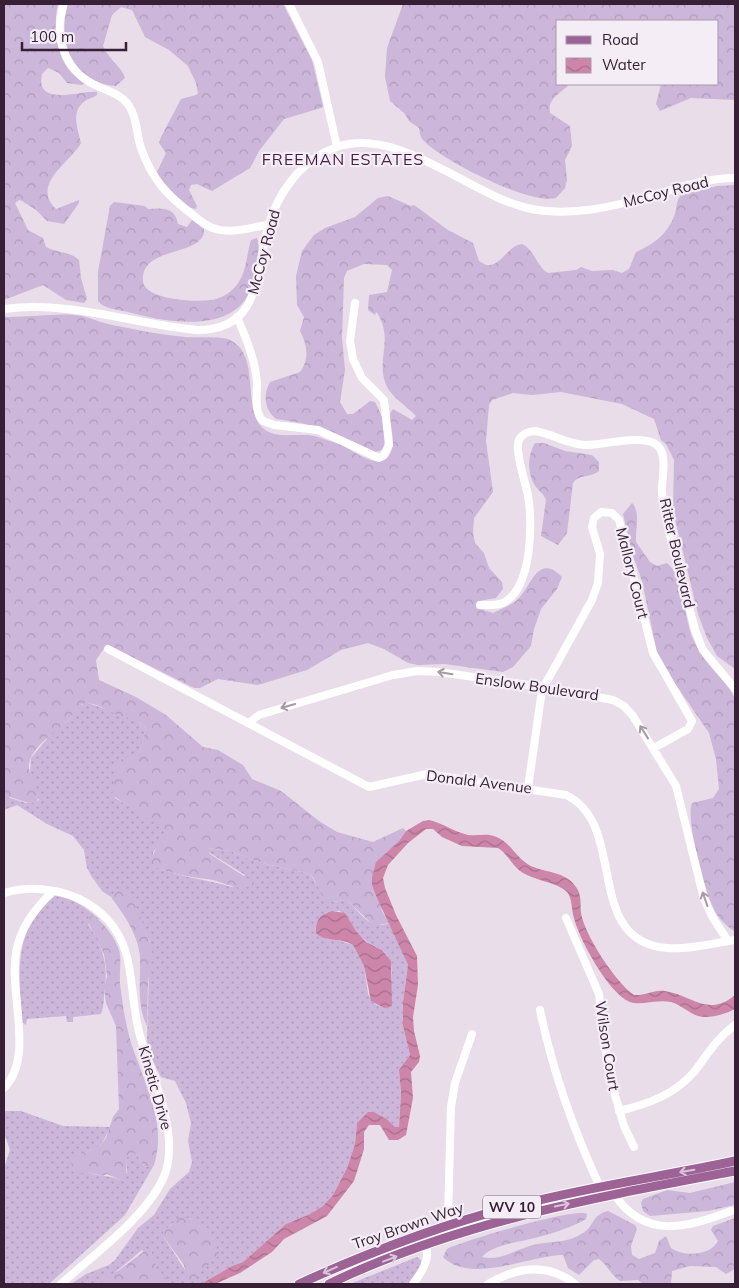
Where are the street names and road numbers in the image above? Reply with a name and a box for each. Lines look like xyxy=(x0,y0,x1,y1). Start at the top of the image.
street label: McCoy Road xyxy=(621,172,710,211)
street label: McCoy Road xyxy=(243,207,284,296)
street label: Ritter Boulevard xyxy=(656,496,699,610)
street label: Mallory Court xyxy=(612,525,653,620)
street label: Enslow Boulevard xyxy=(474,668,600,705)
street label: Donald Avenue xyxy=(425,766,533,797)
street label: Wilson Court xyxy=(591,1000,624,1092)
street label: Kinetic Drive xyxy=(134,1044,177,1132)
road number: WV 10 xyxy=(483,1196,541,1218)
street label: Troy Brown Way xyxy=(350,1198,466,1253)

